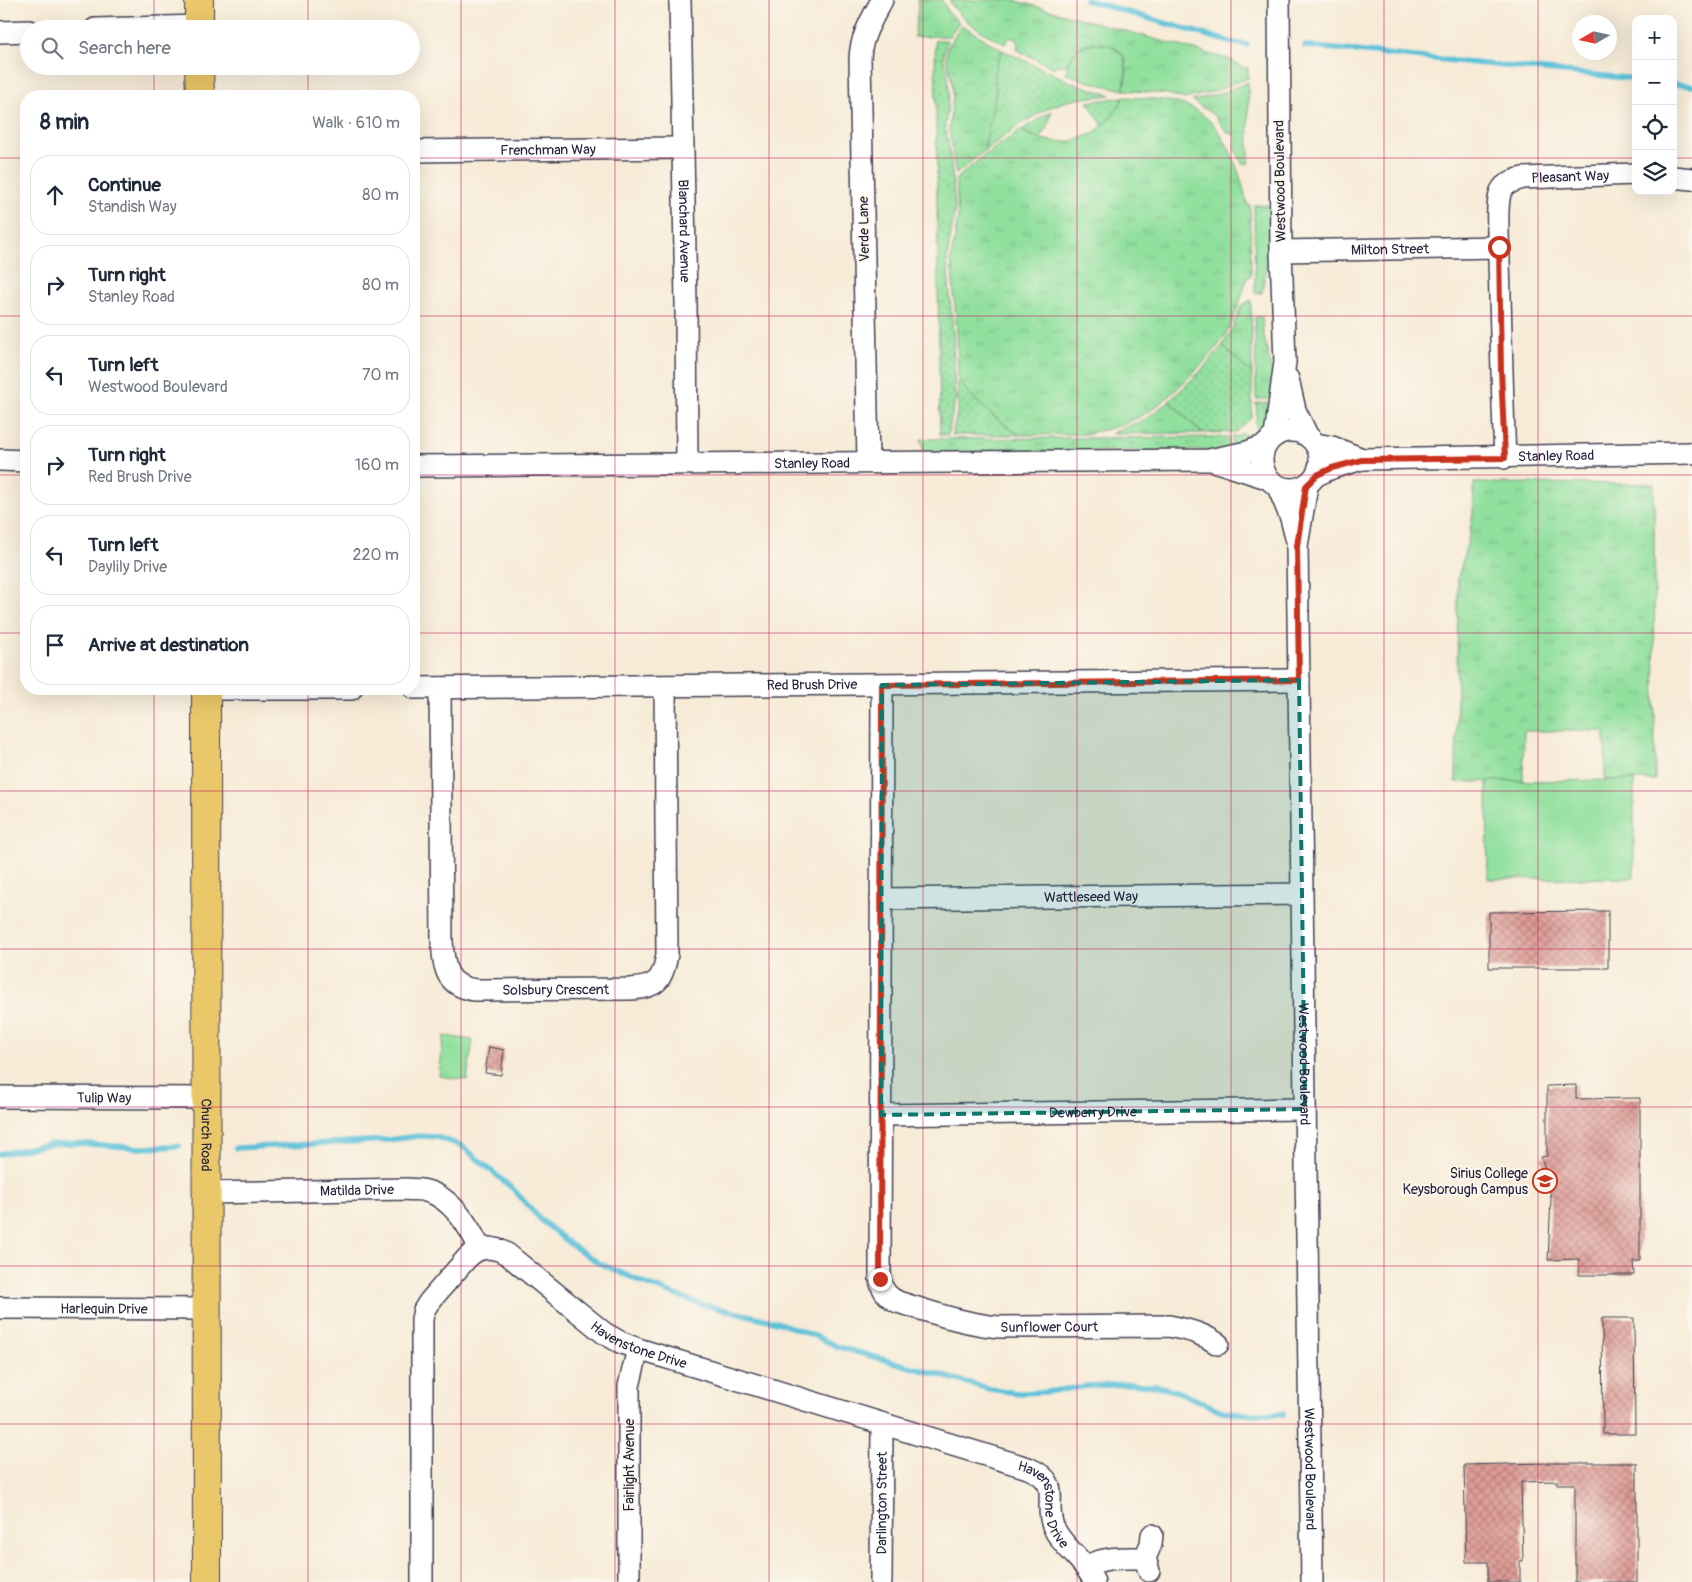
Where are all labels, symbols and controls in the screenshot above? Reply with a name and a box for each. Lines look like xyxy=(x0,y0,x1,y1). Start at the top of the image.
north arrow xyxy=(1572,15,1617,60)
map controls xyxy=(1632,15,1677,195)
button: + xyxy=(1632,15,1677,60)
search box xyxy=(20,20,420,75)
icon: search xyxy=(38,34,66,62)
text: Search here xyxy=(78,36,171,60)
button: − xyxy=(1632,60,1677,105)
button: locate xyxy=(1632,105,1677,150)
text: 8 min xyxy=(40,109,89,136)
text: Walk · 610 m xyxy=(312,113,400,133)
street label: Westwood Boulevard xyxy=(1270,120,1290,242)
street label: Frenchman Way xyxy=(500,140,596,159)
button: layers xyxy=(1632,150,1677,195)
street label: Pleasant Way xyxy=(1531,166,1609,186)
text: Continue xyxy=(88,173,161,197)
street label: Blanchard Avenue xyxy=(675,179,694,283)
icon: ahead xyxy=(41,181,69,209)
text: 80 m xyxy=(362,185,399,205)
street label: Verde Lane xyxy=(855,196,873,262)
text: Standish Way xyxy=(88,197,177,217)
route start xyxy=(1488,236,1511,259)
street label: Milton Street xyxy=(1351,240,1429,258)
text: Turn right xyxy=(88,263,166,287)
icon: right xyxy=(41,271,69,299)
text: 80 m xyxy=(362,275,399,295)
text: Stanley Road xyxy=(88,287,175,307)
text: Turn left xyxy=(88,353,158,377)
icon: left xyxy=(41,361,69,389)
text: 70 m xyxy=(362,365,399,385)
text: Westwood Boulevard xyxy=(88,377,228,397)
text: Turn right xyxy=(88,443,166,467)
street label: Stanley Road xyxy=(1518,446,1594,465)
icon: right xyxy=(41,451,69,479)
street label: Stanley Road xyxy=(774,454,850,472)
text: 160 m xyxy=(355,455,399,475)
text: Red Brush Drive xyxy=(88,467,192,487)
text: Turn left xyxy=(88,533,158,557)
icon: left xyxy=(41,541,69,569)
text: 220 m xyxy=(353,545,399,565)
text: Daylily Drive xyxy=(88,557,167,577)
icon: arrive xyxy=(41,631,69,659)
text: Arrive at destination xyxy=(88,633,249,657)
street label: Red Brush Drive xyxy=(767,675,858,693)
street label: Wattleseed Way xyxy=(1044,887,1138,906)
street label: Solsbury Crescent xyxy=(502,981,610,998)
street label: Westwood Boulevard xyxy=(1295,1003,1314,1126)
street label: Tulip Way xyxy=(77,1089,131,1106)
street label: Church Road xyxy=(198,1098,215,1172)
street label: Dewberry Drive xyxy=(1049,1103,1137,1121)
place label: Sirius College Keysborough Campus xyxy=(1402,1165,1529,1198)
school or university icon: Sirius College Keysborough Campus xyxy=(1532,1168,1558,1194)
street label: Matilda Drive xyxy=(320,1181,394,1199)
route end xyxy=(869,1268,892,1291)
street label: Harlequin Drive xyxy=(60,1300,148,1317)
street label: Havenstone Drive xyxy=(587,1317,689,1372)
street label: Sunflower Court xyxy=(1000,1318,1099,1335)
street label: Westwood Boulevard xyxy=(1301,1408,1320,1531)
street label: Fairlight Avenue xyxy=(621,1418,638,1511)
street label: Darlington Street xyxy=(873,1451,890,1555)
street label: Havenstone Drive xyxy=(1016,1457,1073,1552)

